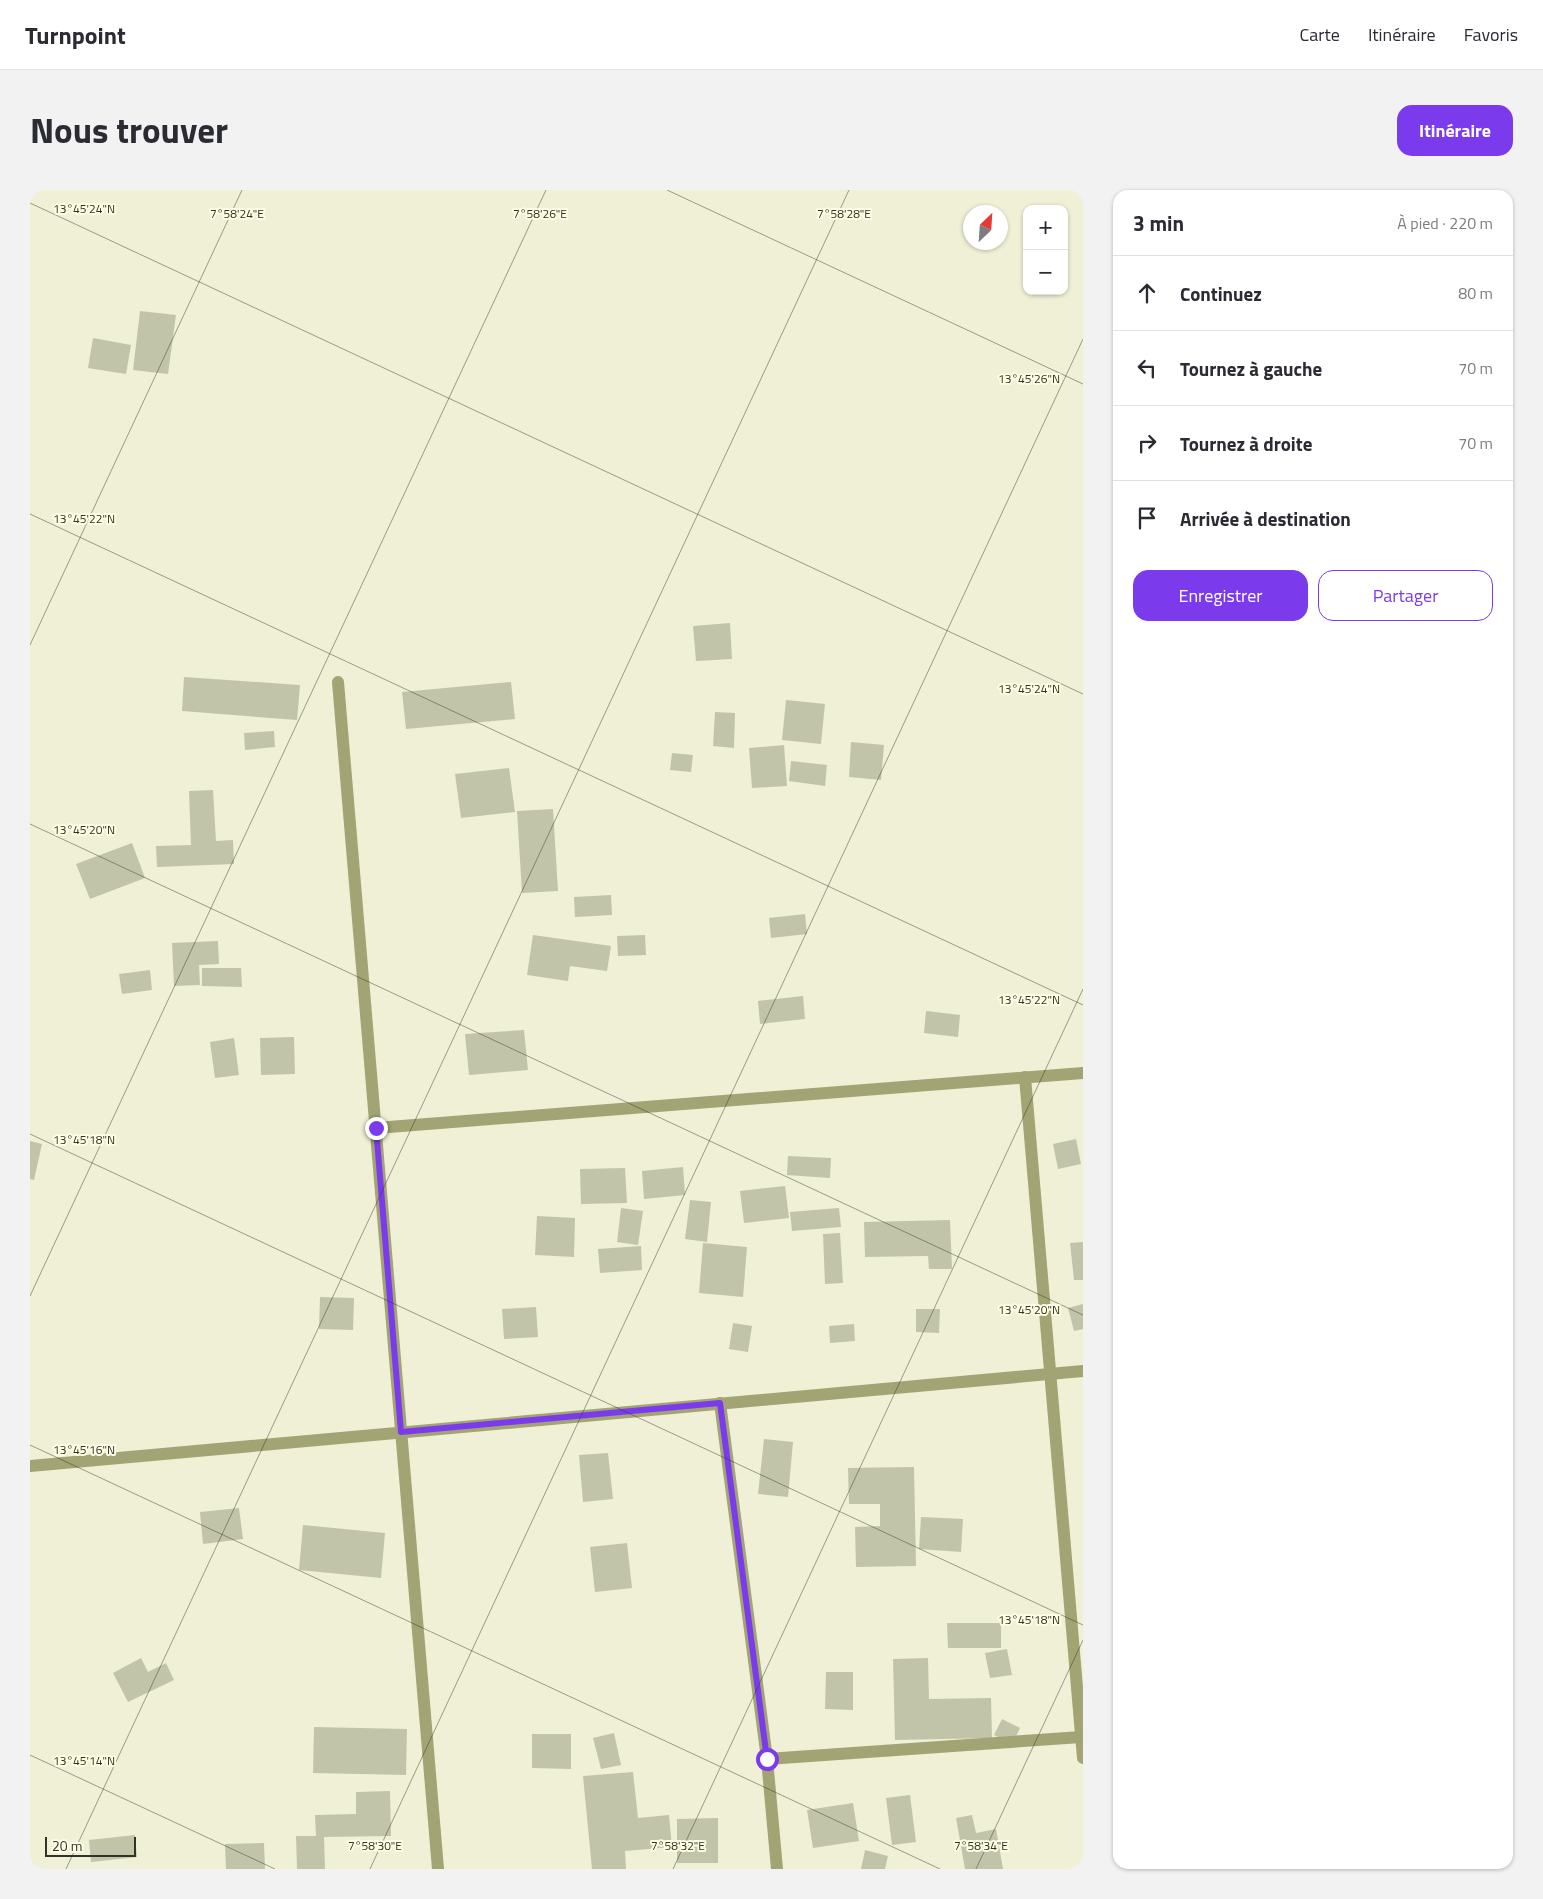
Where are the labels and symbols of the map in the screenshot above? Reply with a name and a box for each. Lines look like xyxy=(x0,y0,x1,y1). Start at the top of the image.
text: 13°45'24"N xyxy=(53,199,115,218)
text: 7°58'24"E xyxy=(210,204,264,223)
text: 7°58'26"E xyxy=(513,204,567,223)
text: 7°58'28"E xyxy=(817,204,871,223)
north arrow xyxy=(963,205,1008,250)
text: 13°45'26"N xyxy=(998,369,1060,388)
text: 13°45'22"N xyxy=(53,509,115,528)
text: 13°45'24"N xyxy=(998,679,1060,698)
text: 13°45'20"N xyxy=(53,820,115,839)
text: 13°45'22"N xyxy=(998,990,1060,1009)
route end xyxy=(365,1117,388,1140)
text: 13°45'18"N xyxy=(53,1130,115,1149)
text: 13°45'20"N xyxy=(998,1300,1060,1319)
text: 13°45'16"N xyxy=(53,1440,115,1459)
text: 13°45'18"N xyxy=(998,1610,1060,1629)
route start xyxy=(756,1748,779,1771)
text: 13°45'14"N xyxy=(53,1751,115,1770)
scale bar xyxy=(45,1834,136,1857)
text: 7°58'30"E xyxy=(348,1836,402,1855)
text: 7°58'32"E xyxy=(651,1836,705,1855)
text: 7°58'34"E xyxy=(954,1836,1008,1855)

